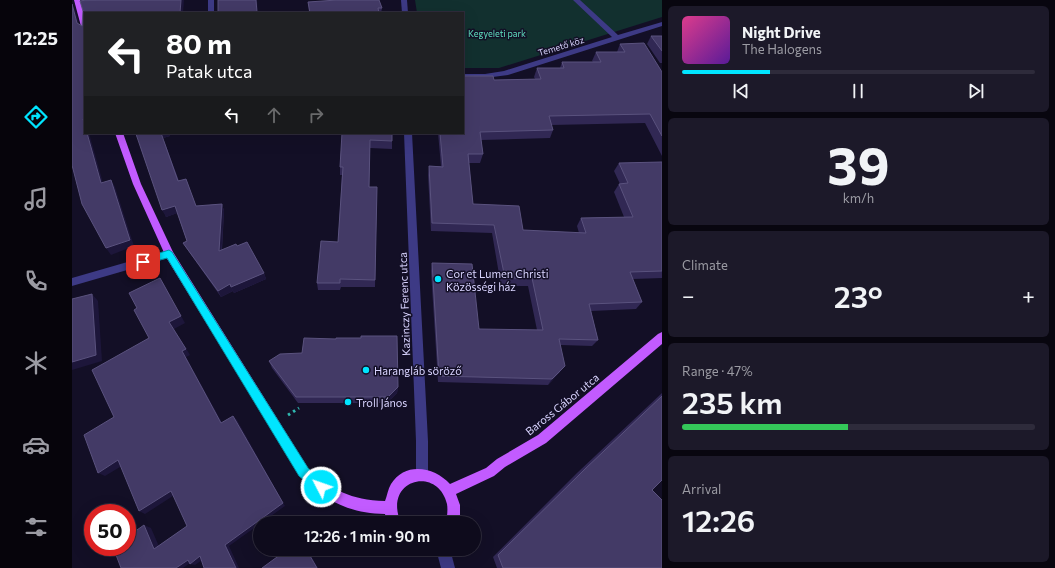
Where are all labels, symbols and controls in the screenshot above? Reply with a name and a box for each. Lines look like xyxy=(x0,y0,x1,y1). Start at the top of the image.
text: Night Drive xyxy=(742,23,821,41)
text: 80 m xyxy=(166,26,232,60)
text: 12:25 xyxy=(14,27,58,49)
icon: left xyxy=(100,28,152,80)
park label: Kegyeleti park xyxy=(468,28,526,39)
street label: Temető köz xyxy=(537,34,586,58)
text: The Halogens xyxy=(742,41,822,57)
text: Patak utca xyxy=(166,60,252,82)
icon: previous xyxy=(730,80,752,102)
icon: pause xyxy=(847,80,869,102)
icon: next xyxy=(965,80,987,102)
icon: directions xyxy=(22,103,50,131)
icon: left xyxy=(221,104,243,126)
icon: ahead xyxy=(263,104,285,126)
icon: right xyxy=(305,104,327,126)
text: 39 xyxy=(827,132,890,196)
icon: music xyxy=(22,185,50,213)
text: km/h xyxy=(843,190,874,206)
pin xyxy=(126,245,160,279)
icon: arrive xyxy=(132,251,154,273)
street label: Kazinczy Ferenc utca xyxy=(396,252,412,356)
text: Climate xyxy=(682,257,728,273)
icon: phone xyxy=(22,267,50,295)
place label: Cor et Lumen Christi Közösségi ház xyxy=(446,267,549,293)
marker: Cor et Lumen Christi Közösségi ház xyxy=(433,274,443,284)
text: 23° xyxy=(834,277,883,314)
text: − xyxy=(682,282,695,309)
text: + xyxy=(1022,282,1035,309)
icon: climate xyxy=(22,349,50,377)
text: Range · 47% xyxy=(682,363,753,379)
place label: Harangláb söröző xyxy=(374,364,462,377)
marker: Harangláb söröző xyxy=(361,365,371,375)
street label: Baross Gábor utca xyxy=(523,370,601,438)
text: 235 km xyxy=(682,383,783,420)
place label: Troll János xyxy=(356,396,407,410)
marker: Troll János xyxy=(343,397,353,407)
icon: car xyxy=(22,431,50,459)
position arrow xyxy=(300,466,342,508)
text: Arrival xyxy=(682,481,721,497)
text: 12:26 xyxy=(682,501,755,538)
speed limit sign: 50 xyxy=(84,504,136,556)
icon: filters xyxy=(22,513,50,541)
text: 12:26 · 1 min · 90 m xyxy=(304,527,430,545)

